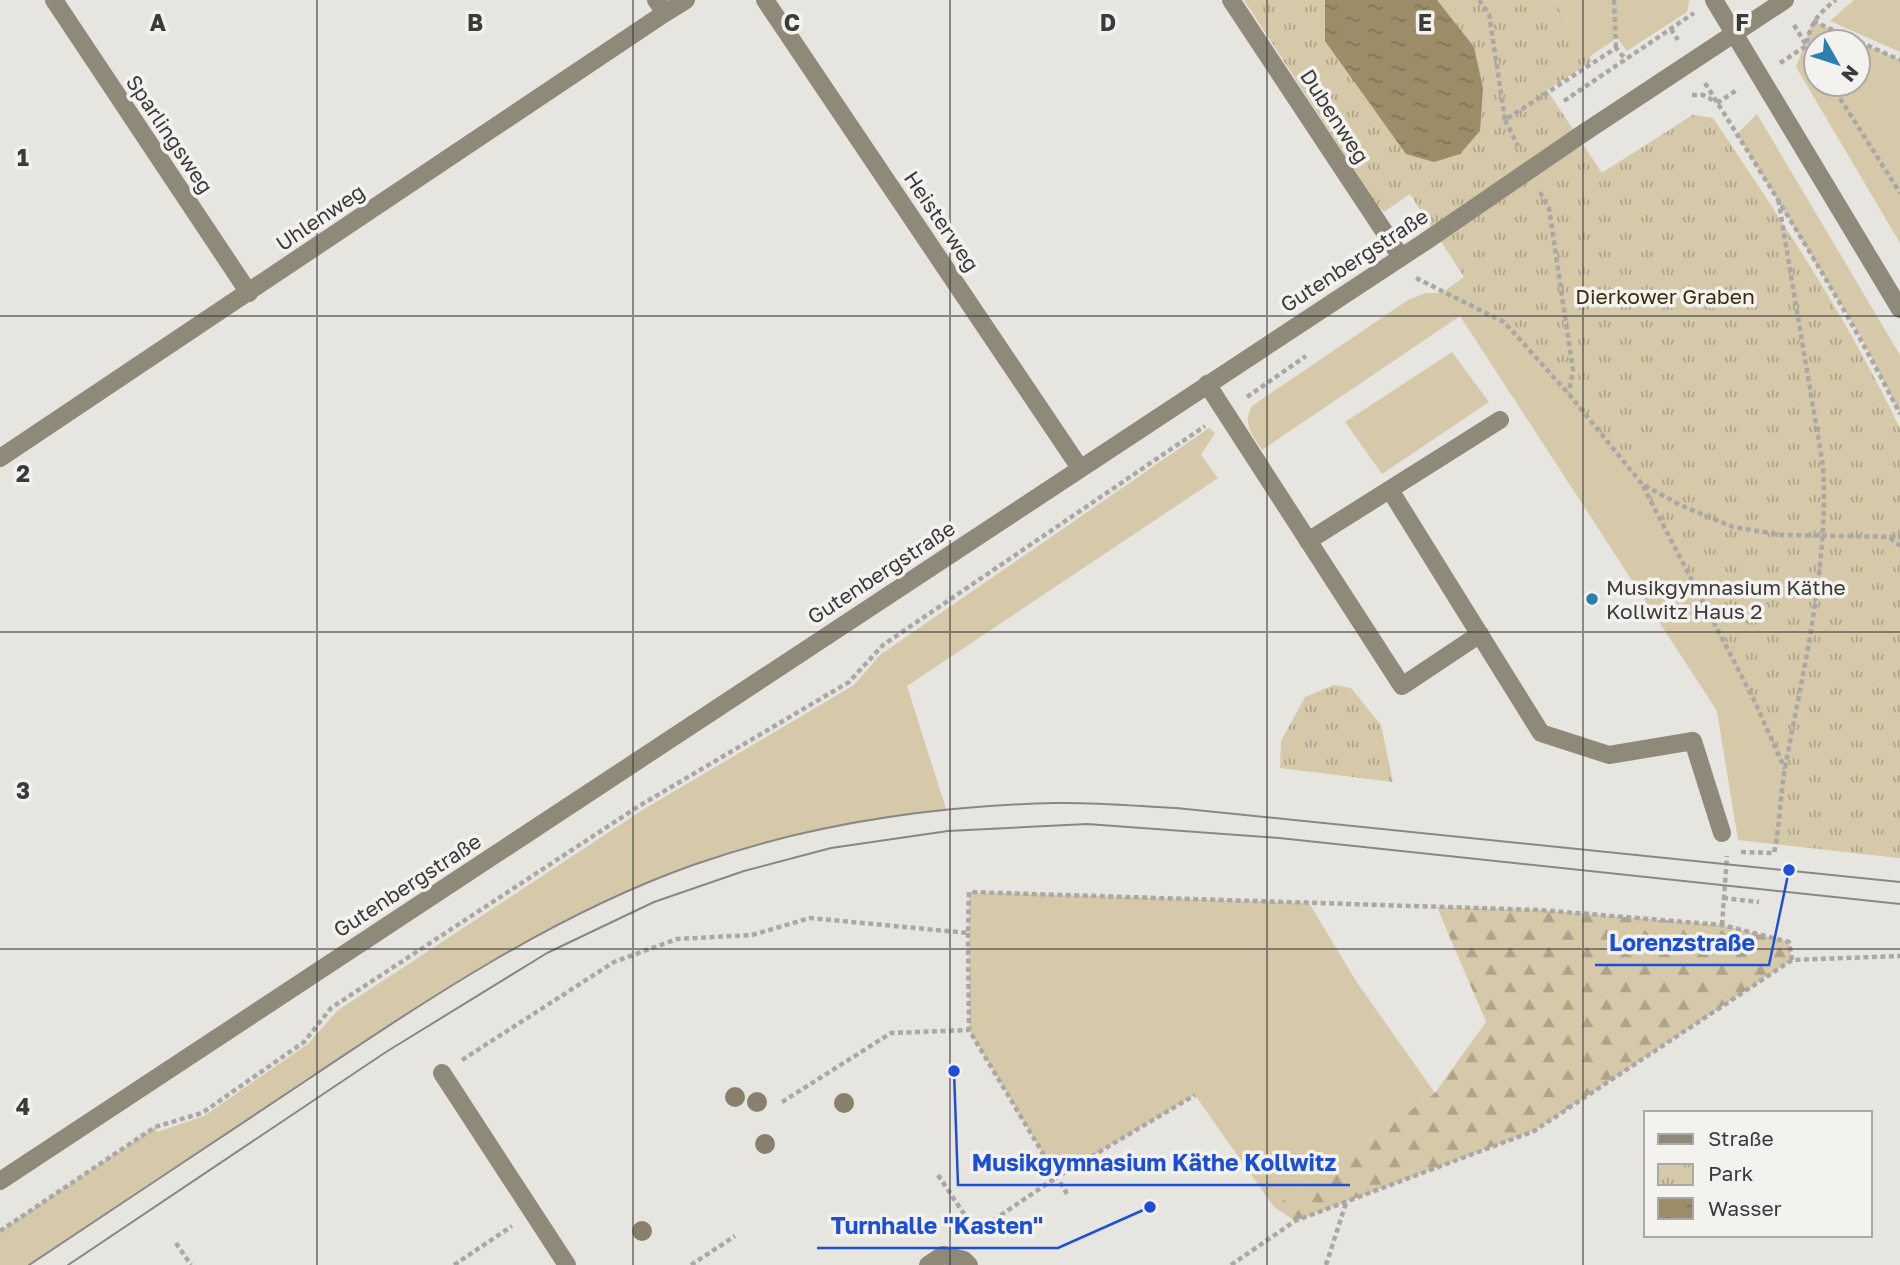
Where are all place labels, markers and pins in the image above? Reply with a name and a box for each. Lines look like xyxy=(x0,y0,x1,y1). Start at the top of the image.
place label: Musikgymnasium Käthe Kollwitz Haus 2 xyxy=(1606,574,1846,624)
marker: Musikgymnasium Käthe Kollwitz Haus 2 xyxy=(1584,591,1600,607)
callout: Lorenzstraße xyxy=(1595,921,1769,965)
callout: Musikgymnasium Käthe Kollwitz xyxy=(958,1141,1350,1185)
callout: Turnhalle "Kasten" xyxy=(817,1204,1058,1248)

